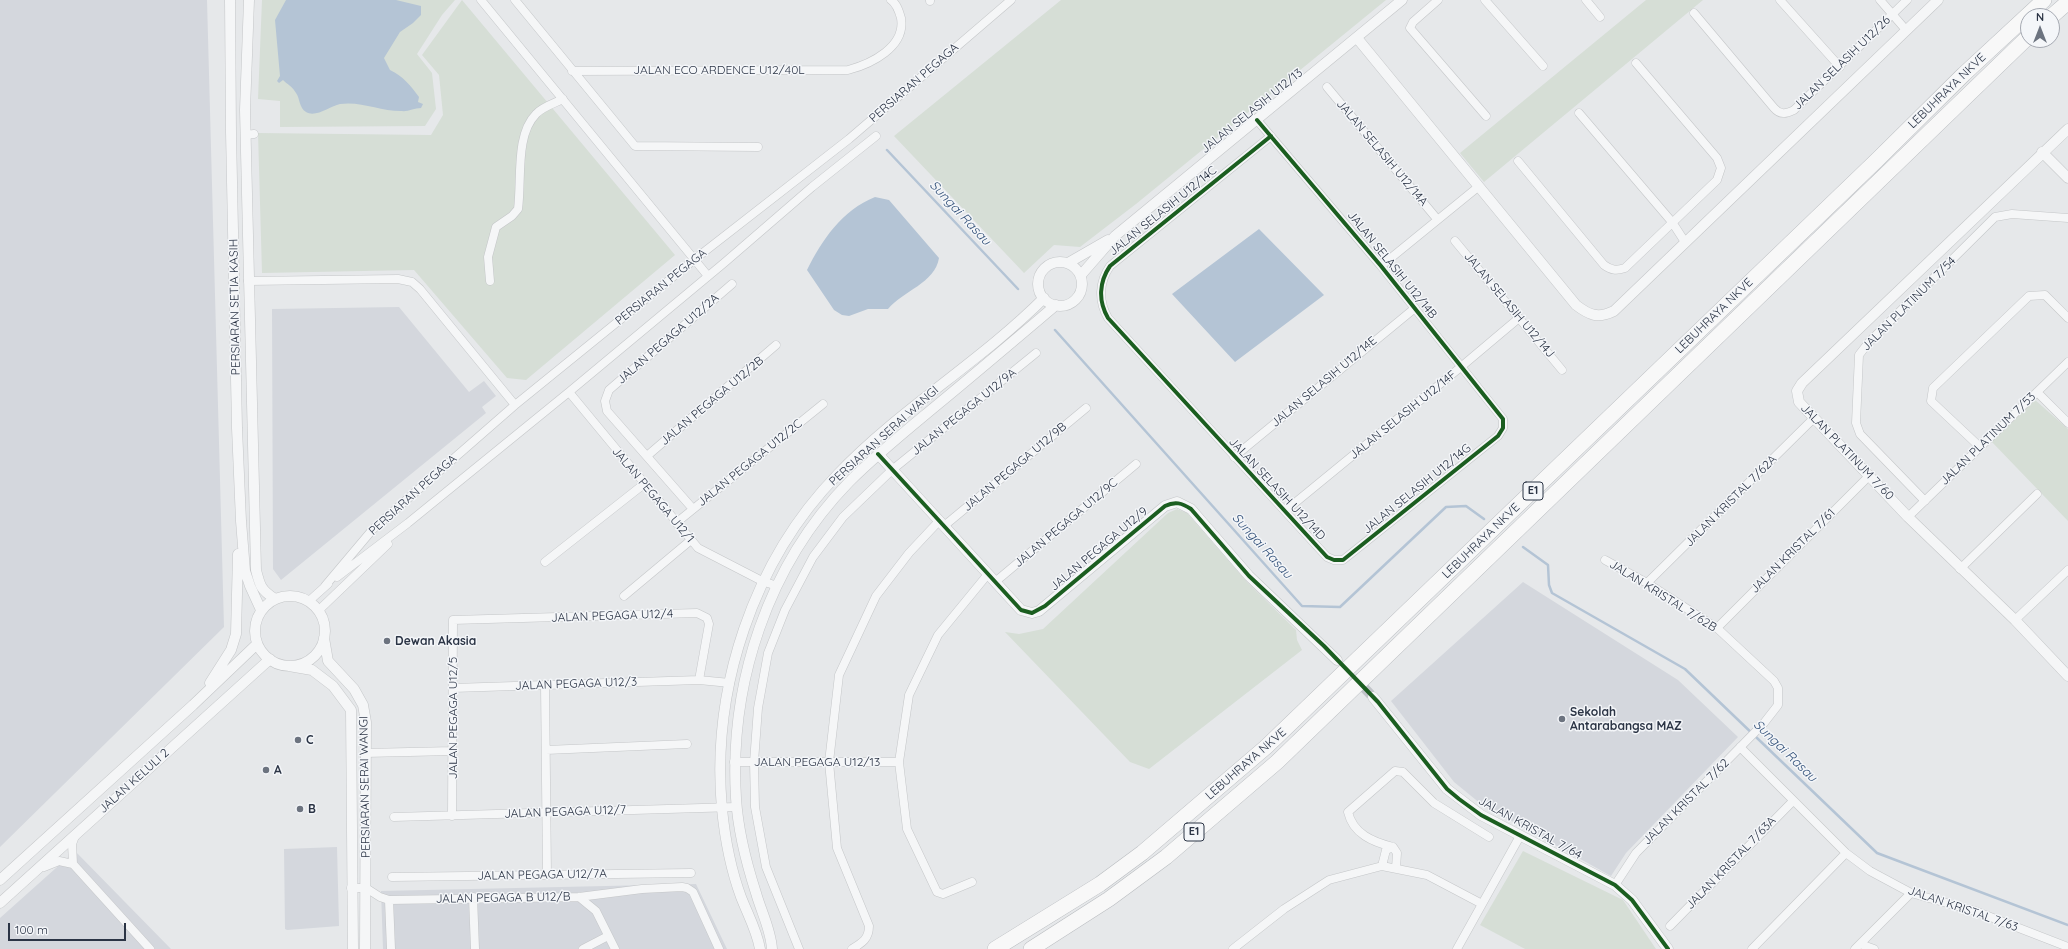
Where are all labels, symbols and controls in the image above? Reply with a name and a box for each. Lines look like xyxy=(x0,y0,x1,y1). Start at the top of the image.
north arrow xyxy=(2020,8,2060,48)
text: N xyxy=(2036,10,2044,24)
street label: JALAN SELASIH U12/26 xyxy=(1791,13,1893,113)
street label: PERSIARAN PEGAGA xyxy=(866,40,962,126)
street label: LEBUHRAYA NKVE xyxy=(1905,50,1989,132)
street label: JALAN ECO ARDENCE U12/40L xyxy=(633,63,805,77)
street label: JALAN SELASIH U12/13 xyxy=(1198,66,1306,156)
street label: JALAN SELASIH U12/14A xyxy=(1333,97,1431,209)
street label: JALAN SELASIH U12/14C xyxy=(1106,163,1220,259)
water label: Sungai Rasau xyxy=(926,178,994,248)
street label: JALAN SELASIH U12/14B xyxy=(1344,208,1440,322)
street label: PERSIARAN SETIA KASIH xyxy=(227,239,243,375)
street label: PERSIARAN PEGAGA xyxy=(612,246,710,328)
street label: JALAN SELASIH U12/14J xyxy=(1461,249,1557,361)
street label: JALAN PLATINUM 7/54 xyxy=(1859,254,1959,354)
street label: LEBUHRAYA NKVE xyxy=(1672,275,1756,357)
street label: JALAN PEGAGA U12/2A xyxy=(614,291,722,387)
street label: JALAN SELASIH U12/14E xyxy=(1268,334,1380,430)
street label: JALAN PEGAGA U12/2B xyxy=(657,354,767,448)
street label: JALAN PEGAGA U12/9A xyxy=(909,365,1019,459)
street label: JALAN SELASIH U12/14F xyxy=(1347,367,1459,463)
street label: PERSIARAN SERAI WANGI xyxy=(826,383,942,489)
street label: JALAN PLATINUM 7/53 xyxy=(1937,390,2039,488)
street label: JALAN PLATINUM 7/60 xyxy=(1797,401,1897,503)
street label: JALAN PEGAGA U12/2C xyxy=(695,416,805,510)
street label: JALAN PEGAGA U12/9B xyxy=(960,420,1070,514)
street label: JALAN SELASIH U12/14D xyxy=(1226,435,1328,543)
street label: JALAN SELASIH U12/14G xyxy=(1360,441,1474,537)
street label: JALAN PEGAGA U12/1 xyxy=(609,444,697,546)
street label: PERSIARAN PEGAGA xyxy=(366,452,460,538)
street label: JALAN KRISTAL 7/62A xyxy=(1682,452,1780,550)
street label: JALAN PEGAGA U12/9C xyxy=(1011,476,1121,570)
road number: E1 xyxy=(1523,482,1543,500)
street label: LEBUHRAYA NKVE xyxy=(1439,500,1523,582)
street label: JALAN PEGAGA U12/9 xyxy=(1047,504,1151,594)
street label: JALAN KRISTAL 7/61 xyxy=(1748,506,1838,596)
water label: Sungai Rasau xyxy=(1229,510,1295,582)
street label: JALAN KRISTAL 7/62B xyxy=(1607,557,1719,635)
street label: JALAN PEGAGA U12/4 xyxy=(551,607,673,625)
place label: Dewan Akasia xyxy=(395,634,476,648)
marker: Dewan Akasia xyxy=(382,636,392,646)
street label: JALAN PEGAGA U12/5 xyxy=(446,657,460,779)
street label: JALAN PEGAGA U12/3 xyxy=(515,675,637,693)
place label: Sekolah Antarabangsa MAZ xyxy=(1570,705,1682,733)
marker: Sekolah Antarabangsa MAZ xyxy=(1557,714,1567,724)
street label: PERSIARAN SERAI WANGI xyxy=(357,716,373,858)
water label: Sungai Rasau xyxy=(1750,717,1820,785)
street label: LEBUHRAYA NKVE xyxy=(1203,725,1289,803)
place label: C xyxy=(306,733,314,747)
marker: C xyxy=(293,735,303,745)
street label: JALAN KELULI 2 xyxy=(96,746,172,816)
street label: JALAN PEGAGA U12/13 xyxy=(754,755,880,769)
street label: JALAN KRISTAL 7/62 xyxy=(1640,756,1732,848)
place label: A xyxy=(274,763,282,777)
marker: A xyxy=(261,765,271,775)
street label: JALAN KRISTAL 7/64 xyxy=(1476,794,1584,862)
place label: B xyxy=(308,802,316,816)
street label: JALAN PEGAGA U12/7 xyxy=(504,803,626,821)
marker: B xyxy=(295,804,305,814)
street label: JALAN KRISTAL 7/63A xyxy=(1683,814,1779,912)
road number: E1 xyxy=(1184,823,1204,841)
street label: JALAN PEGAGA U12/7A xyxy=(477,867,607,883)
street label: JALAN KRISTAL 7/63 xyxy=(1906,883,2020,935)
street label: JALAN PEGAGA B U12/B xyxy=(435,890,571,906)
scale bar xyxy=(10,915,128,941)
text: 100 m xyxy=(15,922,48,937)

